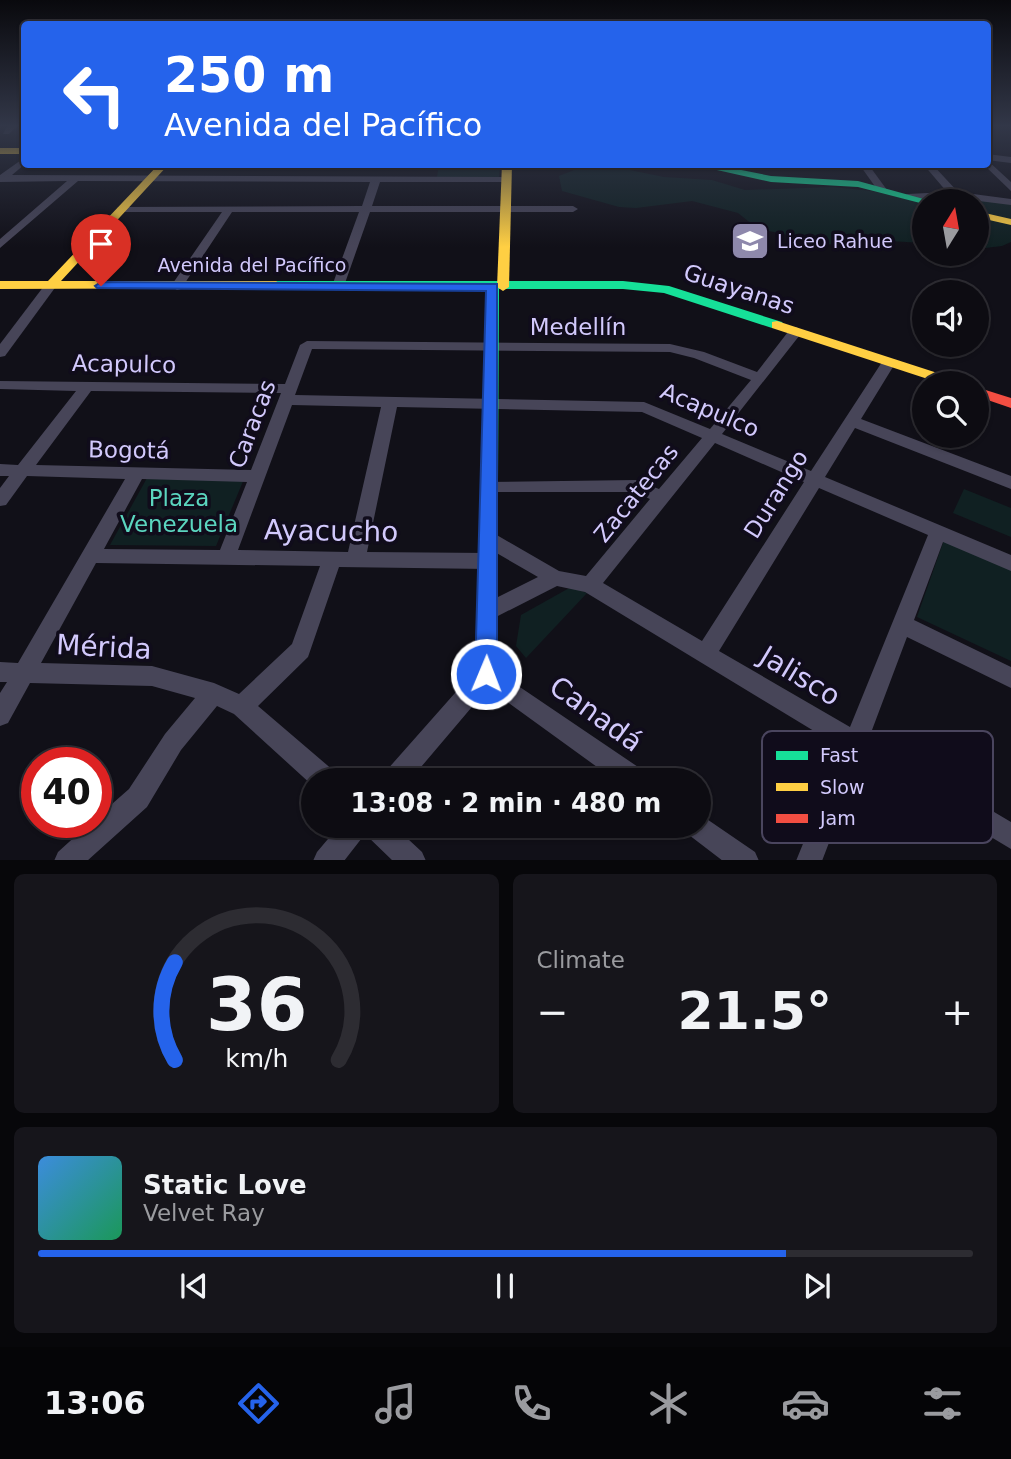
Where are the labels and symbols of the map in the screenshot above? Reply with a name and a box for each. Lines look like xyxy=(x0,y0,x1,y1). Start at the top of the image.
north arrow xyxy=(912,189,989,266)
pin xyxy=(71,214,131,286)
school or university icon: Liceo Rahue xyxy=(729,220,771,262)
place label: Liceo Rahue xyxy=(777,230,893,252)
street label: Avenida del Pacífico xyxy=(158,254,346,276)
street label: Guayanas xyxy=(680,259,798,319)
street label: Medellín xyxy=(530,314,626,340)
street label: Acapulco xyxy=(72,350,176,378)
street label: Caracas xyxy=(223,376,281,472)
street label: Acapulco xyxy=(657,378,763,442)
street label: Bogotá xyxy=(88,436,170,464)
street label: Zacatecas xyxy=(589,439,683,547)
street label: Durango xyxy=(739,445,813,543)
park label: Plaza Venezuela xyxy=(120,485,238,537)
street label: Ayacucho xyxy=(264,513,398,549)
street label: Mérida xyxy=(55,628,153,666)
position arrow xyxy=(449,637,523,711)
street label: Jalisco xyxy=(752,638,846,713)
street label: Canadá xyxy=(543,669,649,759)
legend xyxy=(762,731,993,843)
text: Fast xyxy=(820,744,858,766)
speed limit sign: 40 xyxy=(21,747,112,838)
text: Slow xyxy=(820,776,865,798)
text: Jam xyxy=(819,807,856,829)

